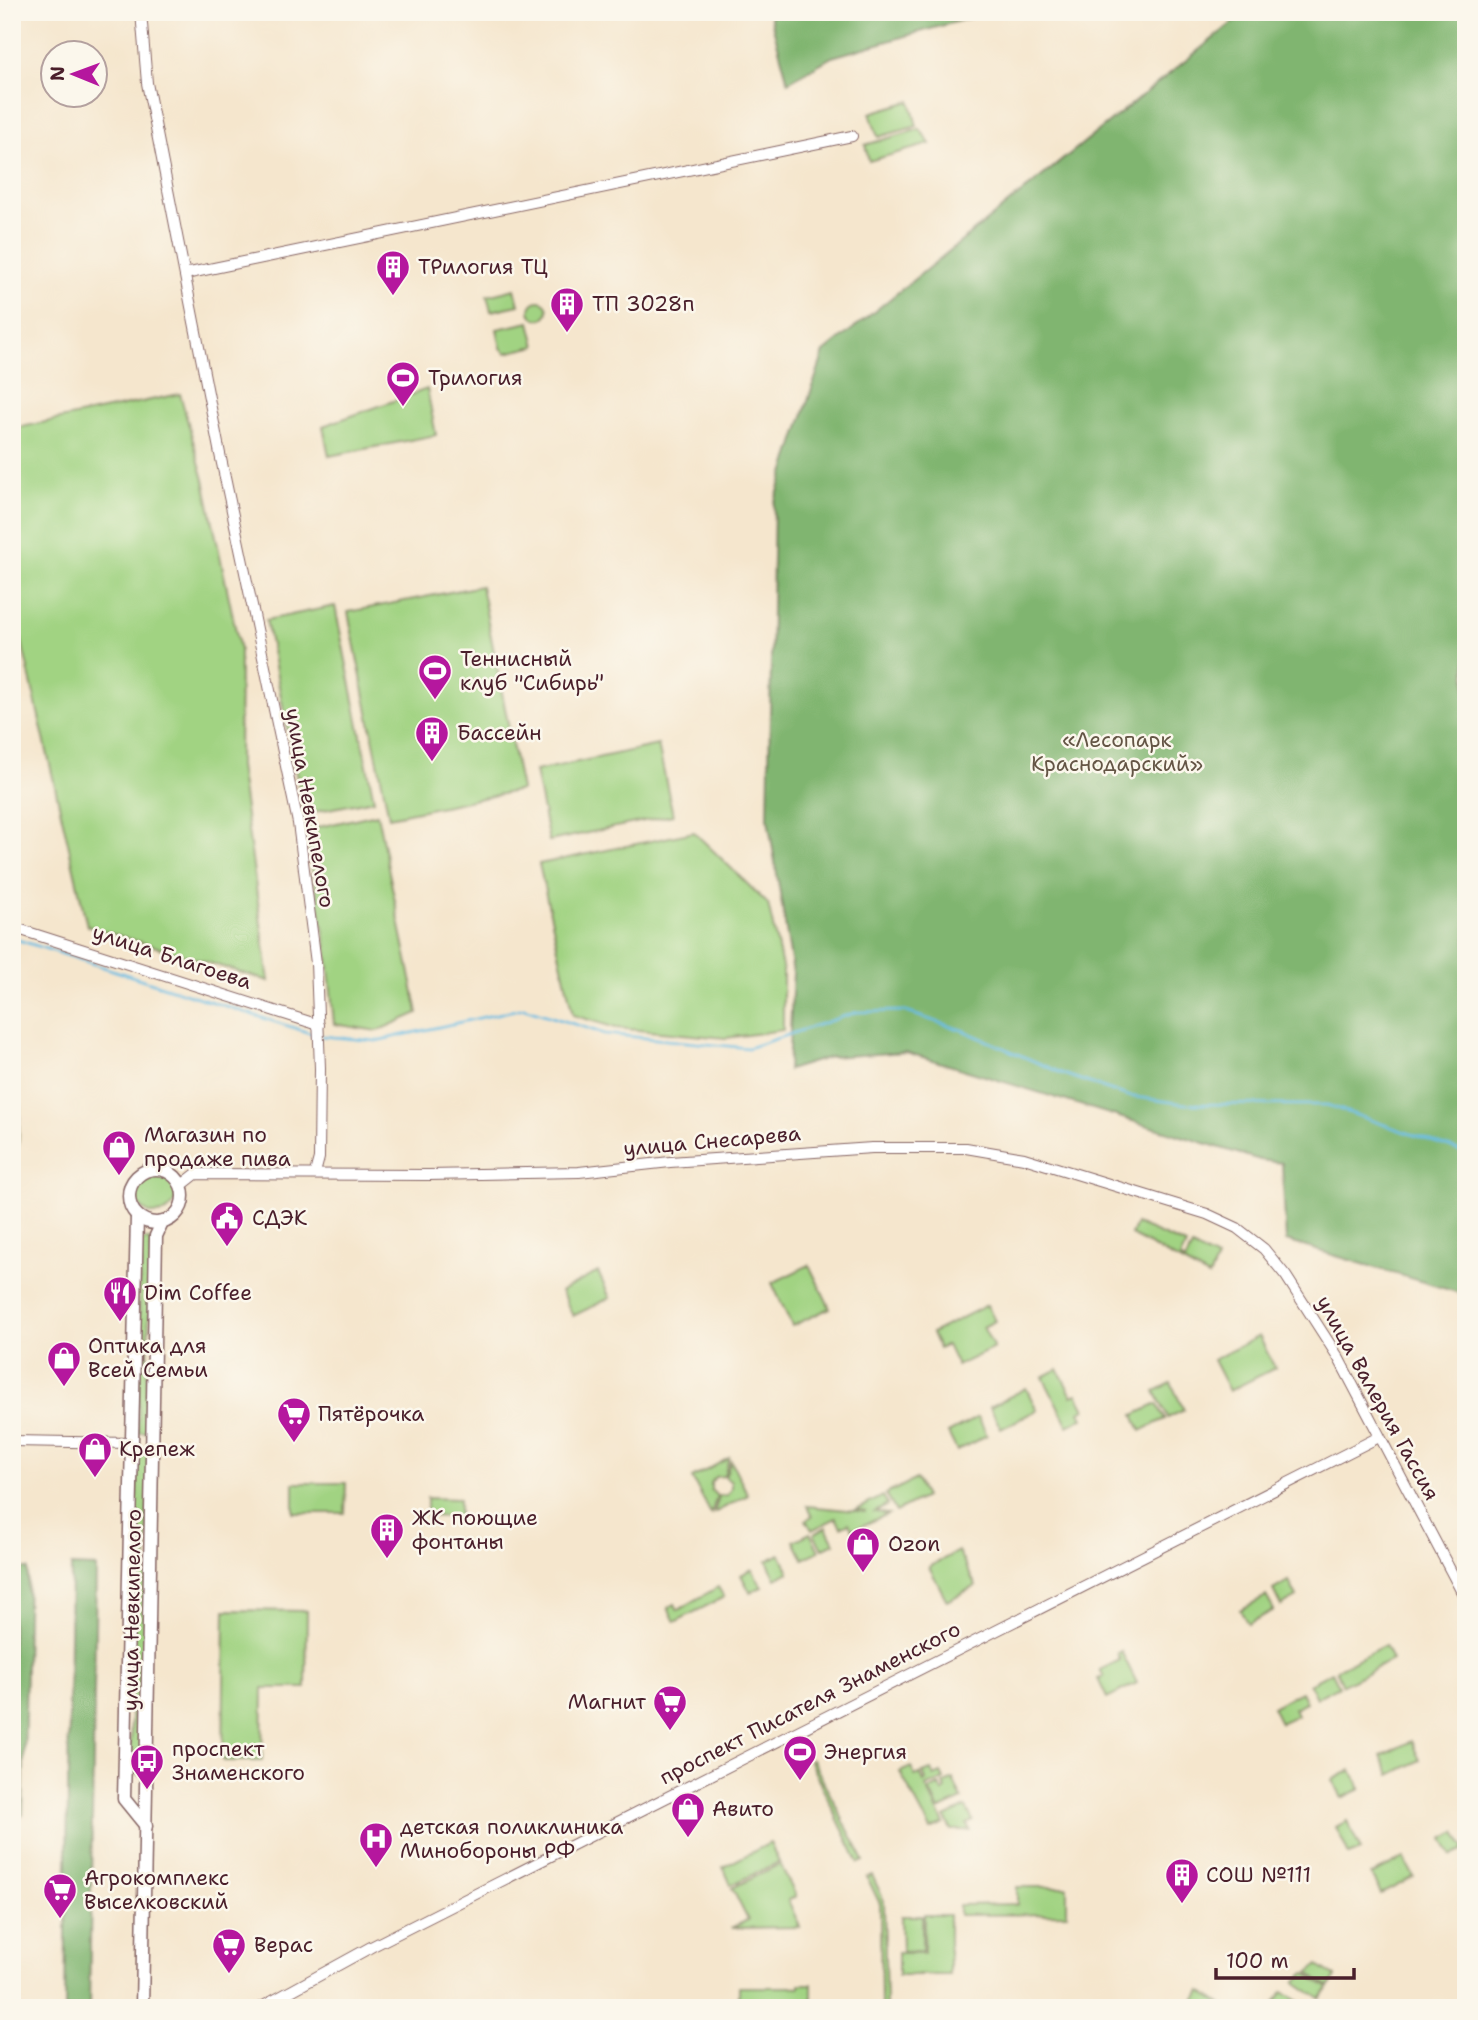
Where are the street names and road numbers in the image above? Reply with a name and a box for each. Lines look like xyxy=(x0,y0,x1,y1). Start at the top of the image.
street label: улица Невкипелого xyxy=(279,706,341,910)
street label: улица Благоева xyxy=(89,918,255,996)
street label: улица Снесарева xyxy=(622,1119,802,1163)
street label: улица Валерия Гассия xyxy=(1310,1291,1446,1505)
street label: улица Невкипелого xyxy=(116,1509,148,1711)
street label: проспект Писателя Знаменского xyxy=(655,1615,965,1791)

